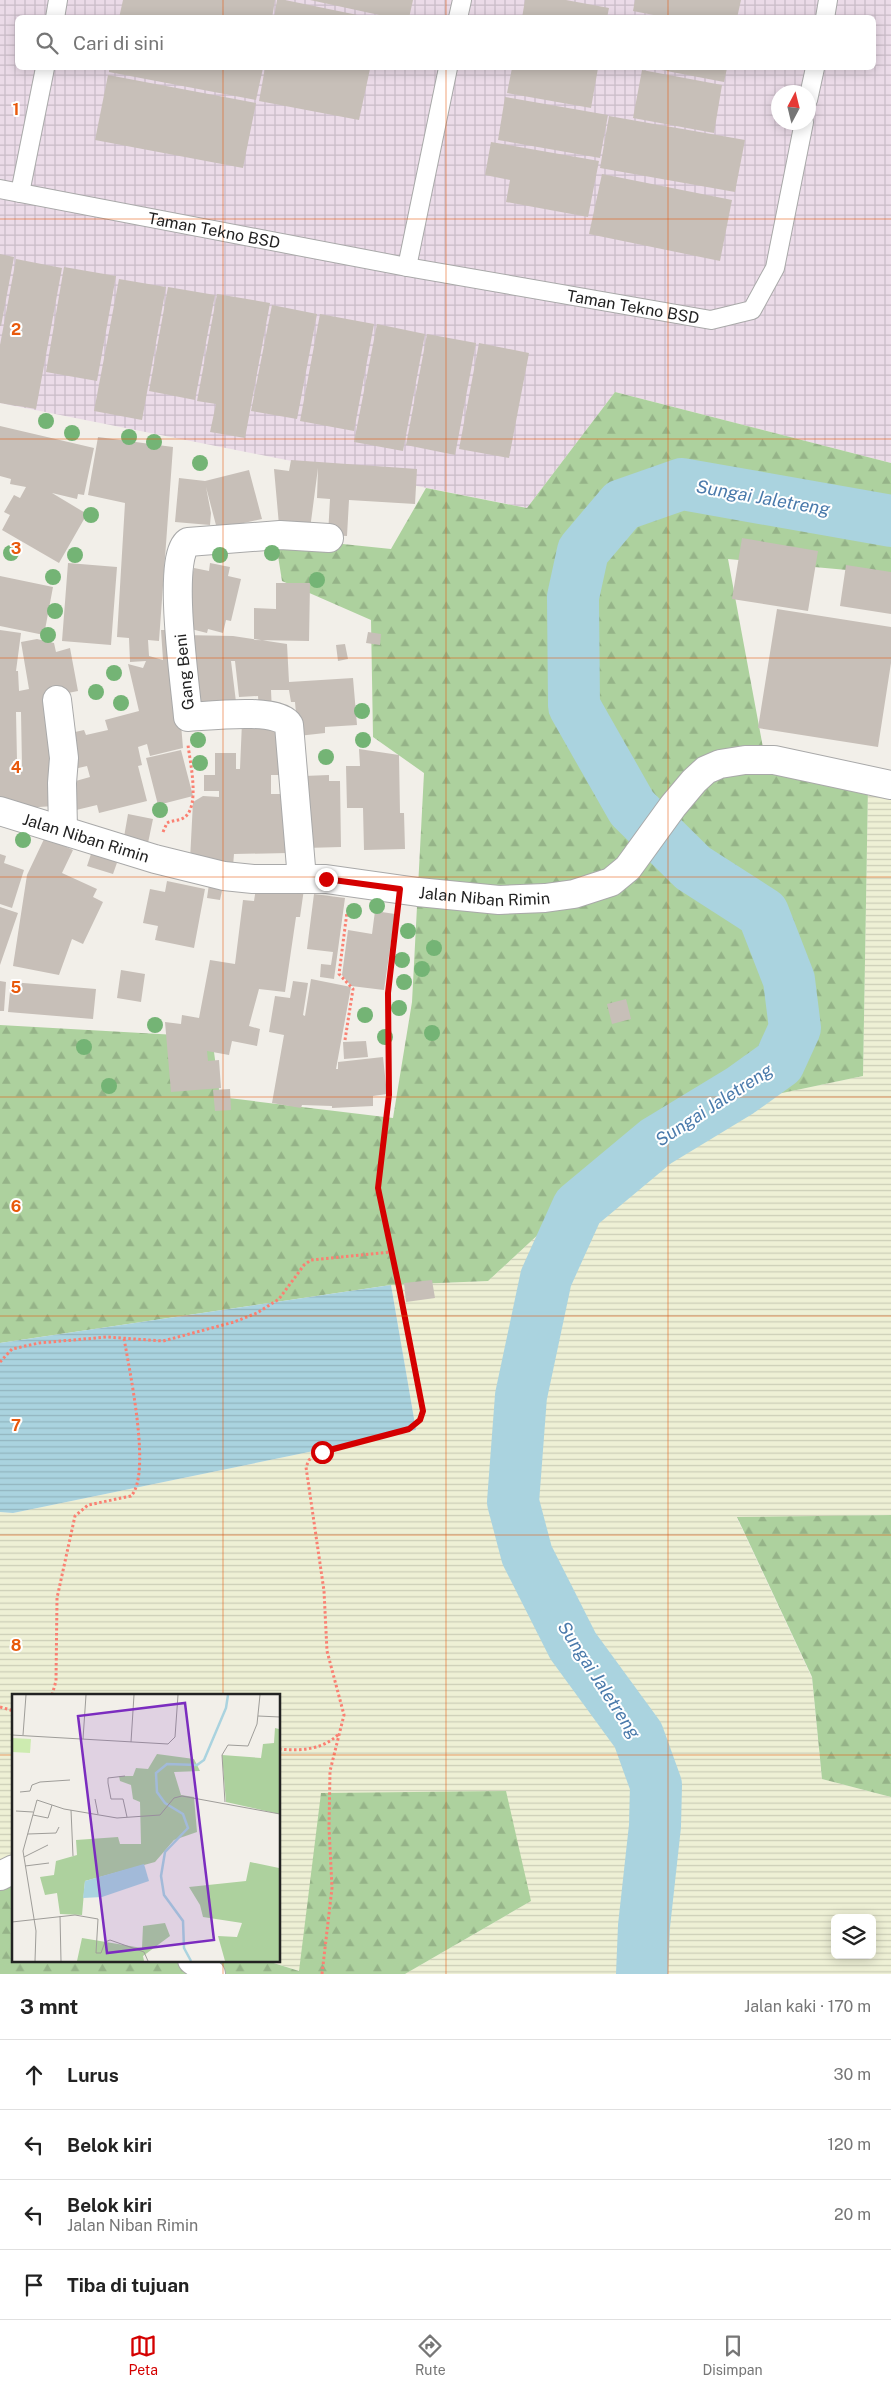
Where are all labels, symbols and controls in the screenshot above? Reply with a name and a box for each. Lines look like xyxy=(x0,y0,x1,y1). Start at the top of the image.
search box xyxy=(15,15,876,70)
icon: search xyxy=(33,29,61,57)
text: Cari di sini xyxy=(73,32,164,54)
north arrow xyxy=(771,85,816,130)
text: 1 xyxy=(13,100,19,119)
street label: Taman Tekno BSD xyxy=(146,209,282,252)
street label: Taman Tekno BSD xyxy=(565,286,701,328)
text: 2 xyxy=(11,320,21,339)
water label: Sungai Jaletreng xyxy=(695,475,832,520)
text: 3 xyxy=(11,539,21,558)
street label: Gang Beni xyxy=(171,633,198,711)
text: 4 xyxy=(11,758,22,777)
street label: Jalan Niban Rimin xyxy=(20,810,151,867)
route end xyxy=(315,868,338,891)
street label: Jalan Niban Rimin xyxy=(418,883,551,910)
text: 5 xyxy=(11,978,22,997)
water label: Sungai Jaletreng xyxy=(651,1059,777,1150)
text: 6 xyxy=(11,1197,21,1216)
text: 7 xyxy=(11,1416,21,1435)
route start xyxy=(311,1441,334,1464)
water label: Sungai Jaletreng xyxy=(554,1617,645,1743)
text: 8 xyxy=(11,1636,22,1655)
inset map xyxy=(12,1694,280,1962)
map controls xyxy=(831,1914,876,1959)
button: layers xyxy=(831,1914,876,1959)
text: 3 mnt xyxy=(20,1994,78,2019)
text: Jalan kaki · 170 m xyxy=(744,1997,871,2016)
icon: ahead xyxy=(20,2061,48,2089)
text: Lurus xyxy=(67,2064,119,2086)
text: 30 m xyxy=(834,2065,871,2084)
icon: left xyxy=(20,2131,48,2159)
text: Belok kiri xyxy=(67,2134,152,2156)
text: 120 m xyxy=(827,2135,871,2154)
text: Belok kiri xyxy=(67,2194,152,2216)
icon: left xyxy=(20,2201,48,2229)
text: 20 m xyxy=(834,2205,871,2224)
text: Jalan Niban Rimin xyxy=(67,2216,198,2235)
icon: arrive xyxy=(20,2271,48,2299)
text: Tiba di tujuan xyxy=(67,2274,189,2296)
tab: Peta xyxy=(128,2332,158,2378)
tab: Rute xyxy=(415,2332,446,2378)
tab: Disimpan xyxy=(703,2332,763,2378)

